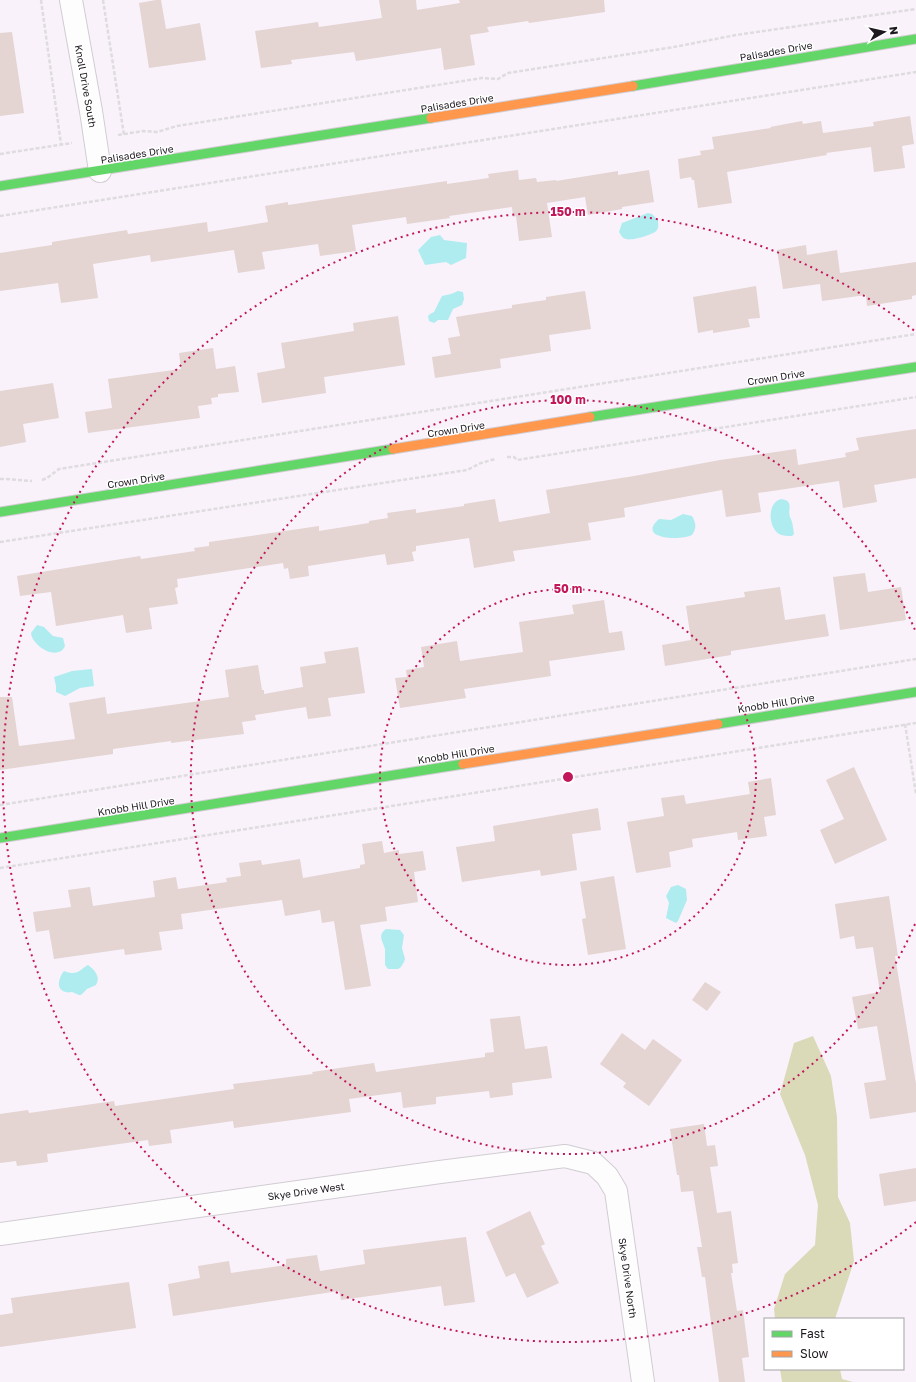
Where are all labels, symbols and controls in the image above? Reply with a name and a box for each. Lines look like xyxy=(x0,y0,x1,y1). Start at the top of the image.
north arrow xyxy=(864,12,904,52)
text: N xyxy=(887,25,901,36)
street label: Palisades Drive xyxy=(739,39,813,63)
street label: Knoll Drive South xyxy=(73,44,99,128)
street label: Palisades Drive xyxy=(420,91,494,115)
street label: Palisades Drive xyxy=(100,142,174,166)
text: 150 m xyxy=(551,204,585,219)
street label: Crown Drive xyxy=(746,367,806,387)
text: 100 m xyxy=(550,392,586,407)
street label: Crown Drive xyxy=(426,419,486,439)
street label: Crown Drive xyxy=(106,470,166,490)
text: 50 m xyxy=(554,581,582,596)
street label: Knobb Hill Drive xyxy=(737,691,816,715)
street label: Knobb Hill Drive xyxy=(417,742,496,766)
centre of rings xyxy=(561,770,575,784)
street label: Knobb Hill Drive xyxy=(97,794,176,818)
street label: Skye Drive West xyxy=(267,1180,345,1202)
street label: Skye Drive North xyxy=(616,1237,640,1319)
legend xyxy=(764,1318,904,1370)
text: Fast xyxy=(800,1326,825,1341)
text: Slow xyxy=(800,1346,828,1361)

